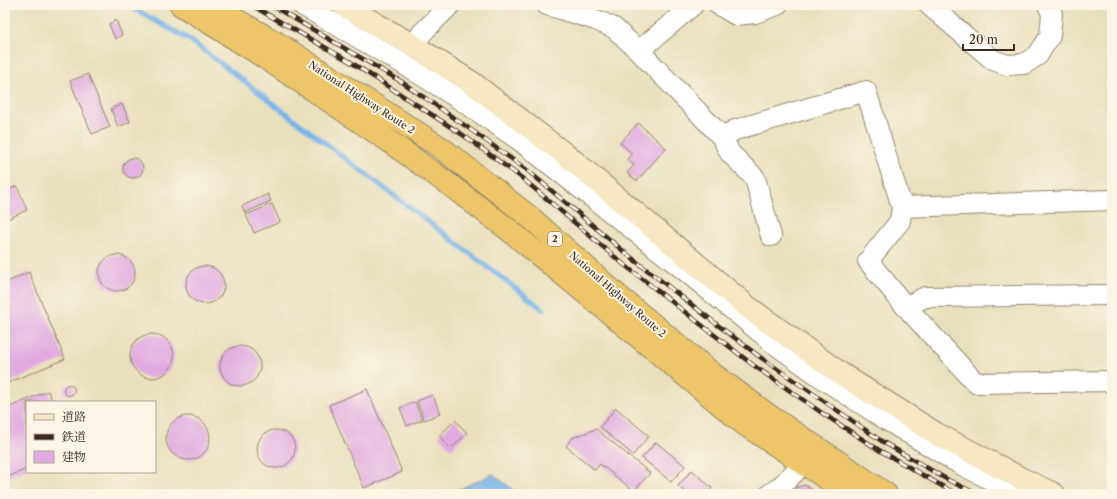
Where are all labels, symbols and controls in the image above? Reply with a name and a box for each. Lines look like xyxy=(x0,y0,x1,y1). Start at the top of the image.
scale bar xyxy=(963,26,1014,52)
text: 20 m xyxy=(969,32,998,47)
street label: National Highway Route 2 xyxy=(306,58,417,137)
road number: 2 xyxy=(548,232,562,246)
street label: National Highway Route 2 xyxy=(567,249,669,340)
legend xyxy=(26,401,156,473)
text: 道路 xyxy=(62,409,86,424)
text: 鉄道 xyxy=(61,429,86,444)
text: 建物 xyxy=(62,449,86,464)

